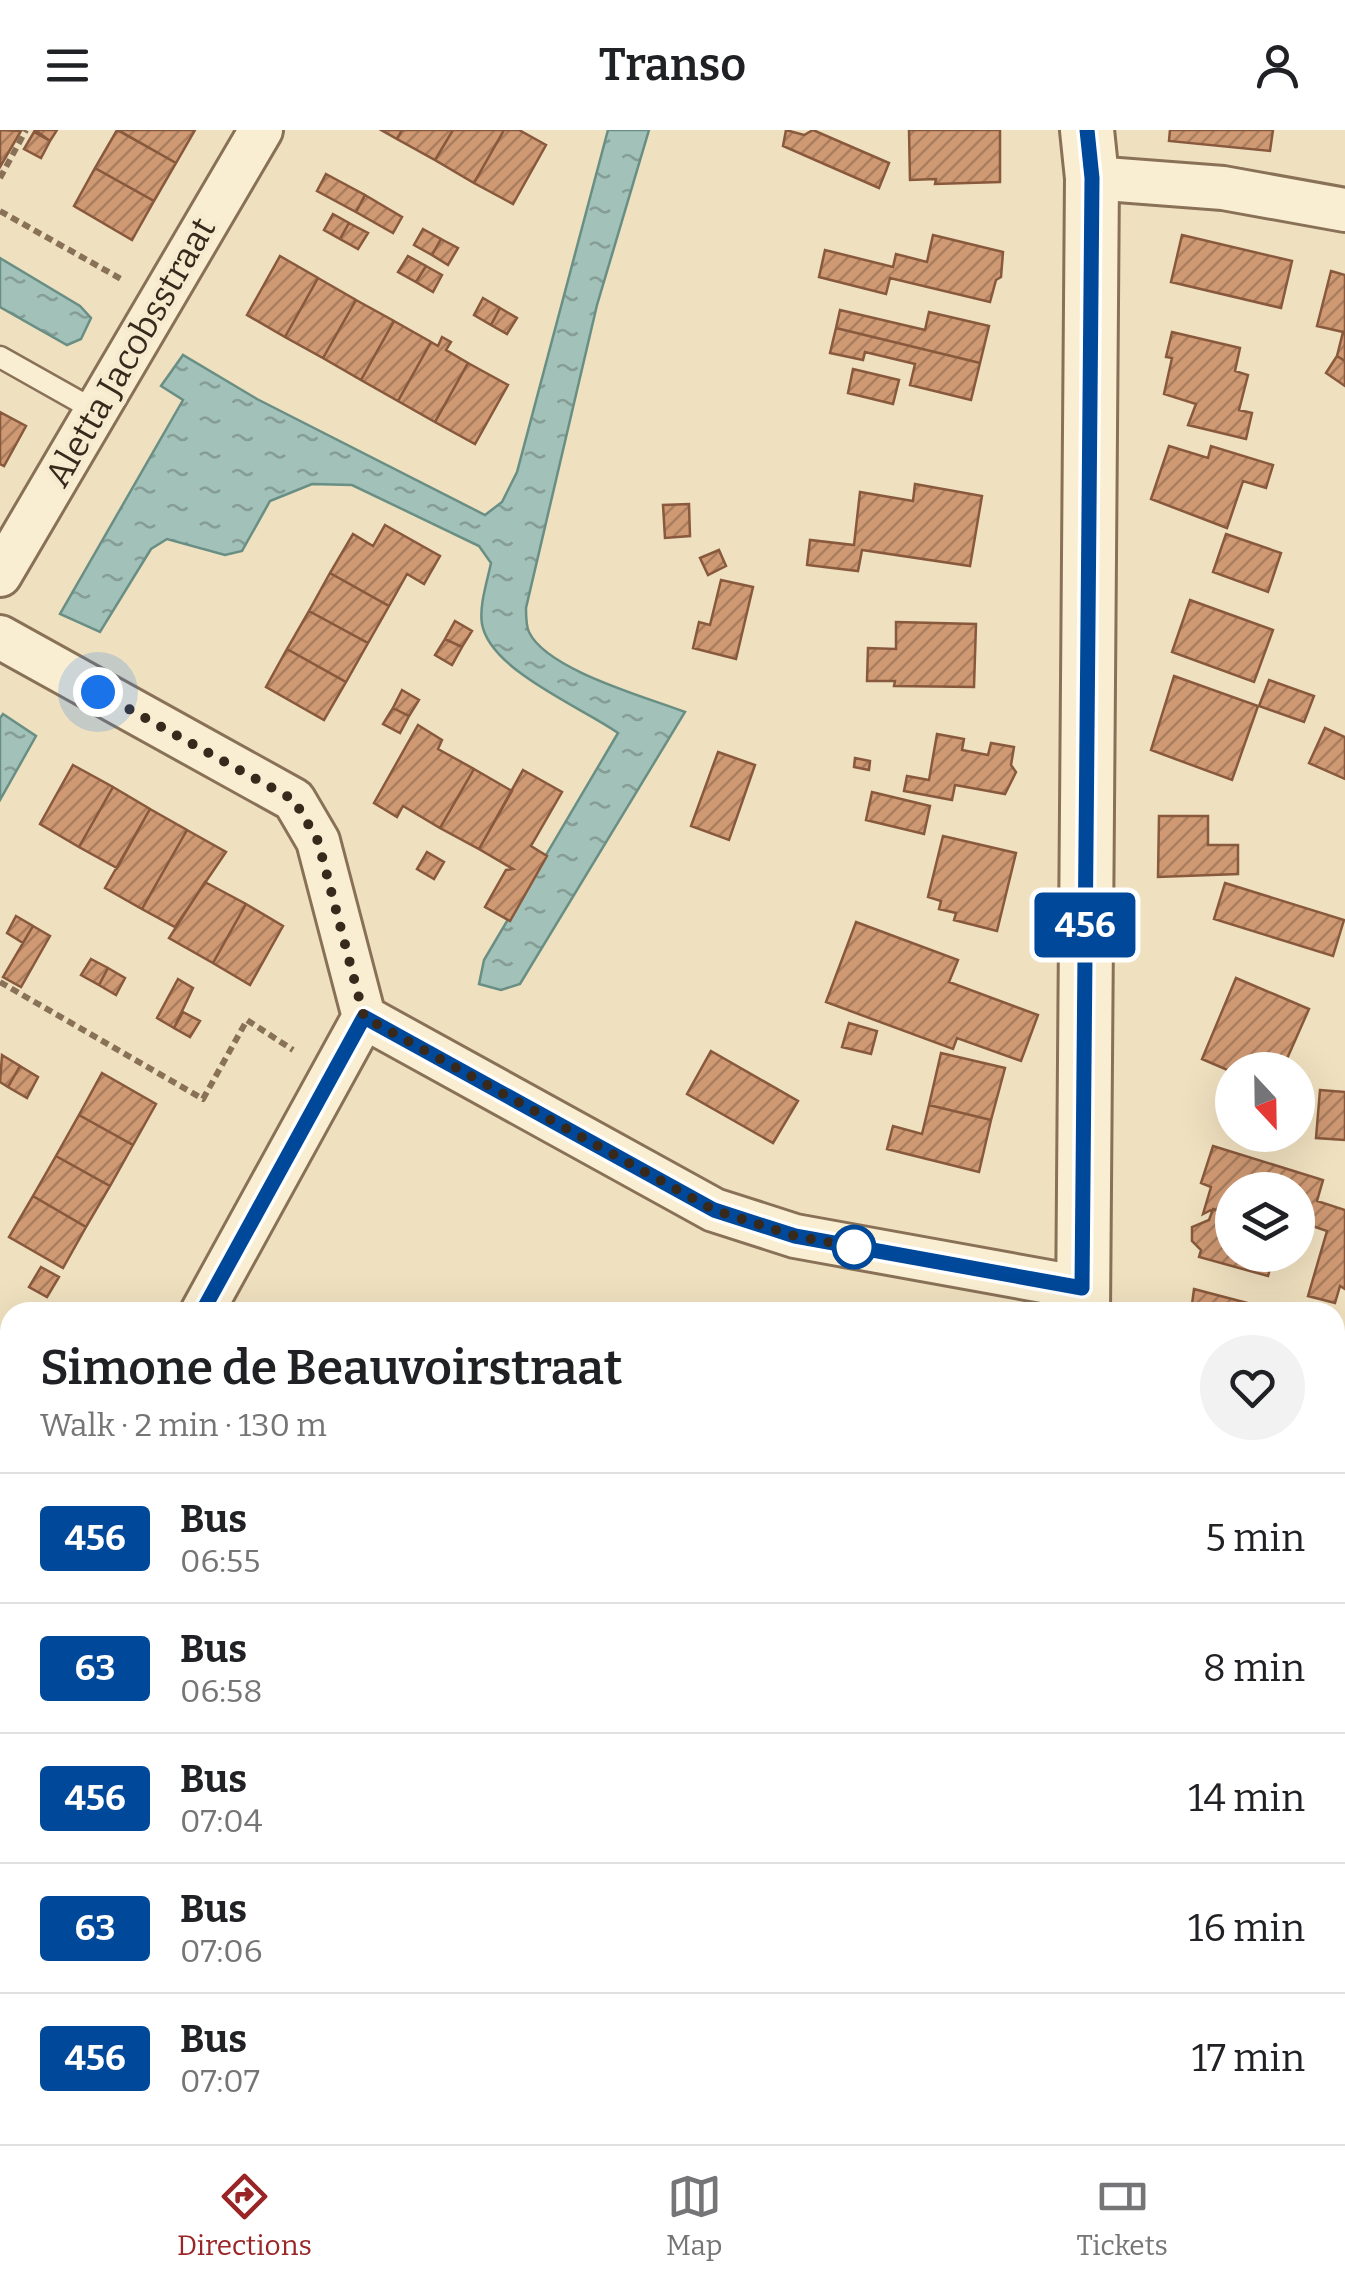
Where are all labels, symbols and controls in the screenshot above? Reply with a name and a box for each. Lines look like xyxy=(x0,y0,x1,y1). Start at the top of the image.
icon: menu xyxy=(40,38,95,93)
text: Transo xyxy=(599,38,746,92)
icon: person xyxy=(1250,38,1305,93)
street label: Aletta Jacobsstraat xyxy=(36,210,224,494)
your location xyxy=(73,667,123,717)
line badge: 456 xyxy=(1028,892,1142,958)
text: 456 xyxy=(1054,904,1116,946)
north arrow xyxy=(1215,1052,1315,1152)
map controls xyxy=(1215,1052,1315,1272)
button: layers xyxy=(1215,1172,1315,1272)
unlabelled marker xyxy=(833,1226,875,1268)
button: heart xyxy=(1200,1335,1305,1440)
text: Simone de Beauvoirstraat xyxy=(40,1339,622,1397)
text: Walk · 2 min · 130 m xyxy=(40,1406,327,1444)
text: Bus xyxy=(180,1496,247,1542)
text: 5 min xyxy=(1205,1515,1305,1561)
text: 456 xyxy=(64,1517,126,1559)
text: 06:55 xyxy=(180,1542,260,1580)
text: Bus xyxy=(180,1626,247,1672)
text: 8 min xyxy=(1203,1645,1305,1691)
text: 63 xyxy=(75,1647,115,1689)
text: 06:58 xyxy=(180,1672,262,1710)
text: Bus xyxy=(180,1756,247,1802)
text: 14 min xyxy=(1188,1775,1305,1821)
text: 456 xyxy=(64,1777,126,1819)
text: 07:04 xyxy=(180,1802,263,1840)
text: Bus xyxy=(180,1886,247,1932)
text: 16 min xyxy=(1188,1905,1305,1951)
text: 63 xyxy=(75,1907,115,1949)
text: 07:06 xyxy=(180,1932,263,1970)
text: Bus xyxy=(180,2016,247,2062)
text: 17 min xyxy=(1192,2035,1305,2081)
text: 456 xyxy=(64,2037,126,2079)
text: 07:07 xyxy=(180,2062,260,2100)
tab: Directions xyxy=(177,2169,312,2262)
tab: Map xyxy=(666,2169,722,2262)
tab: Tickets xyxy=(1077,2169,1168,2262)

